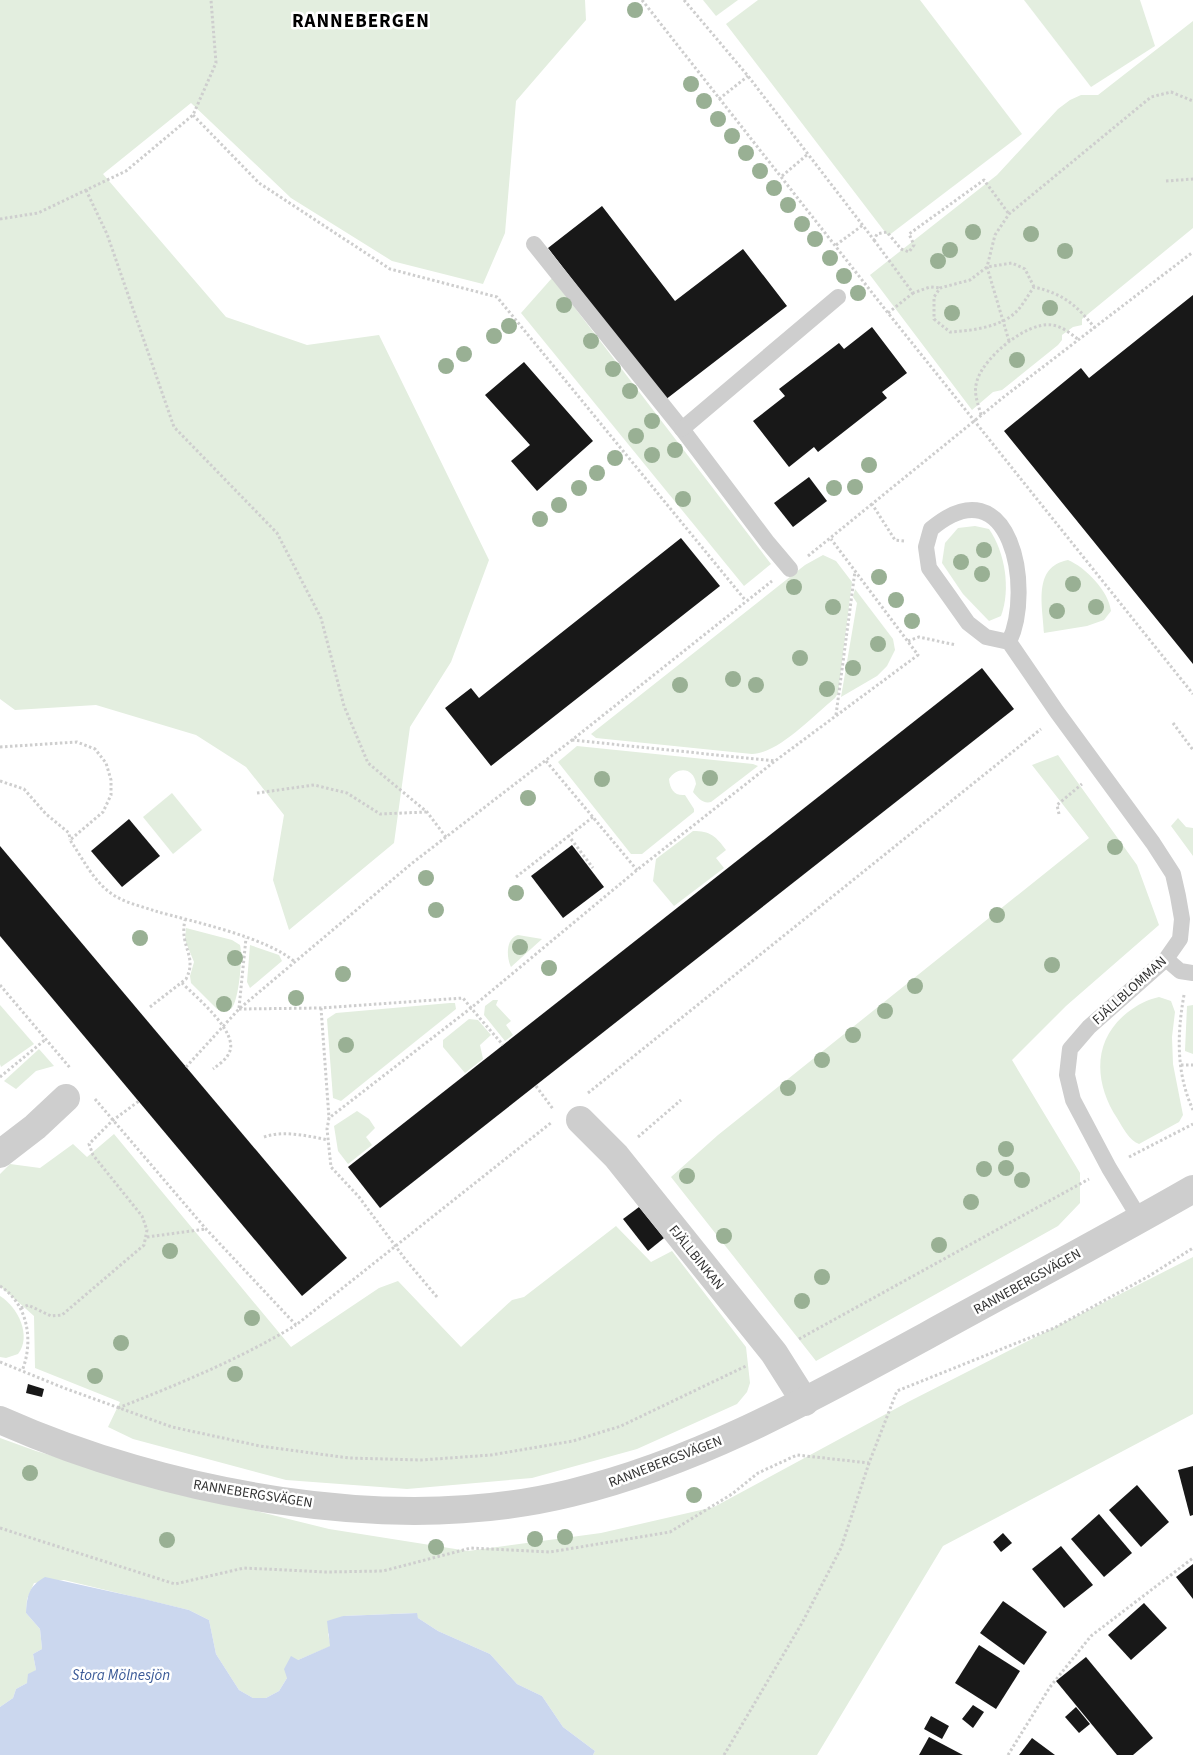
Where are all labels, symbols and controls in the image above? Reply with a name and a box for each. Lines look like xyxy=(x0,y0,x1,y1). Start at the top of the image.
district label: RANNEBERGEN xyxy=(292,8,430,35)
street label: FJÄLLBLOMMAN xyxy=(1088,952,1171,1030)
street label: FJÄLLBINKAN xyxy=(664,1221,729,1294)
street label: RANNEBERGSVÄGEN xyxy=(970,1244,1085,1320)
street label: RANNEBERGSVÄGEN xyxy=(606,1431,725,1493)
street label: RANNEBERGSVÄGEN xyxy=(192,1475,314,1513)
water label: Stora Mölnesjön xyxy=(72,1665,170,1686)

